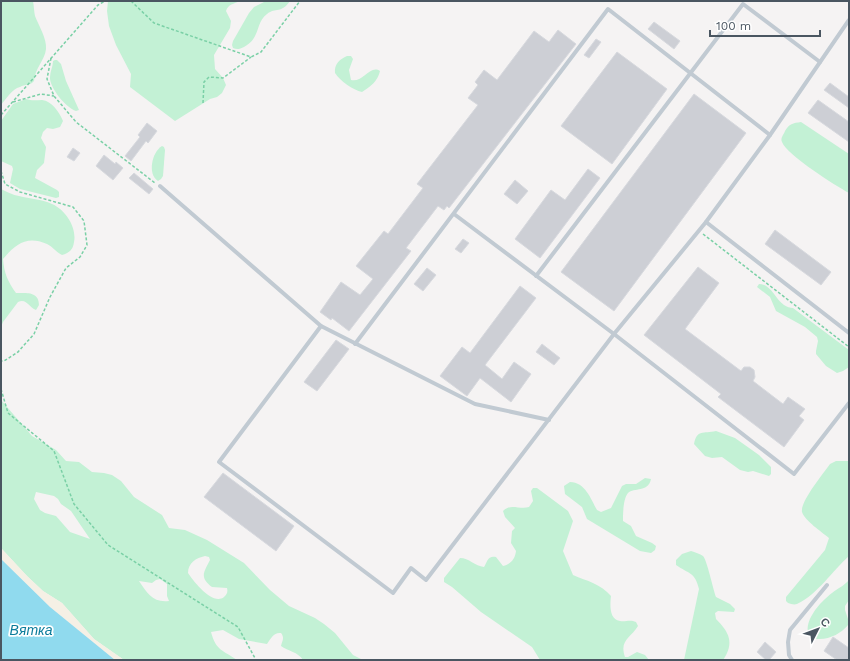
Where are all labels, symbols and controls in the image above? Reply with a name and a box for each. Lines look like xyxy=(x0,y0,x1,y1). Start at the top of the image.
scale bar xyxy=(710,12,820,38)
text: 100 m xyxy=(716,19,751,33)
north arrow xyxy=(798,609,838,649)
text: С xyxy=(818,615,833,630)
water label: Вятка xyxy=(10,622,53,638)

